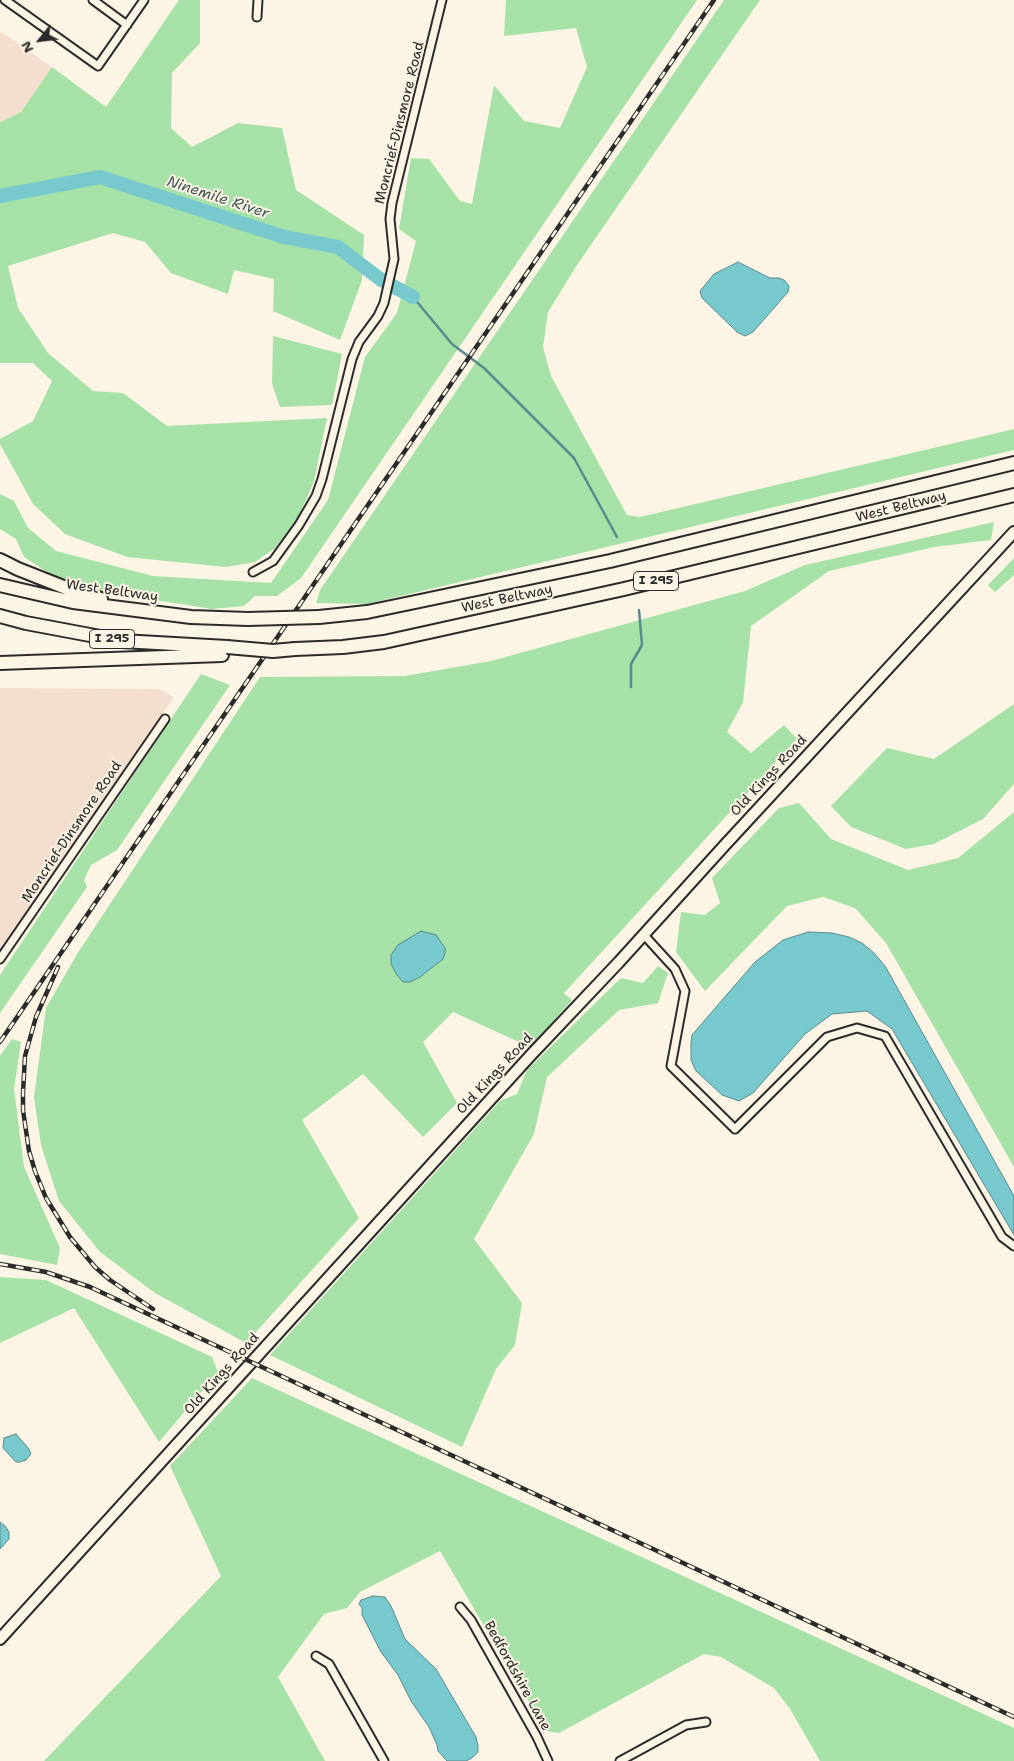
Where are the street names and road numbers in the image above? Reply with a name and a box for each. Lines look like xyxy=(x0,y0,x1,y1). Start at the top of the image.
street label: Moncrief-Dinsmore Road xyxy=(372,40,428,206)
street label: West Beltway xyxy=(854,488,948,526)
road number: I 295 xyxy=(634,572,678,590)
street label: West Beltway xyxy=(65,576,159,606)
street label: West Beltway xyxy=(460,581,554,617)
road number: I 295 xyxy=(90,630,134,648)
street label: Old Kings Road xyxy=(727,732,811,820)
street label: Moncrief-Dinsmore Road xyxy=(18,758,126,906)
street label: Old Kings Road xyxy=(453,1030,537,1118)
street label: Old Kings Road xyxy=(181,1330,263,1418)
street label: Bedfordshire Lane xyxy=(480,1618,554,1734)

